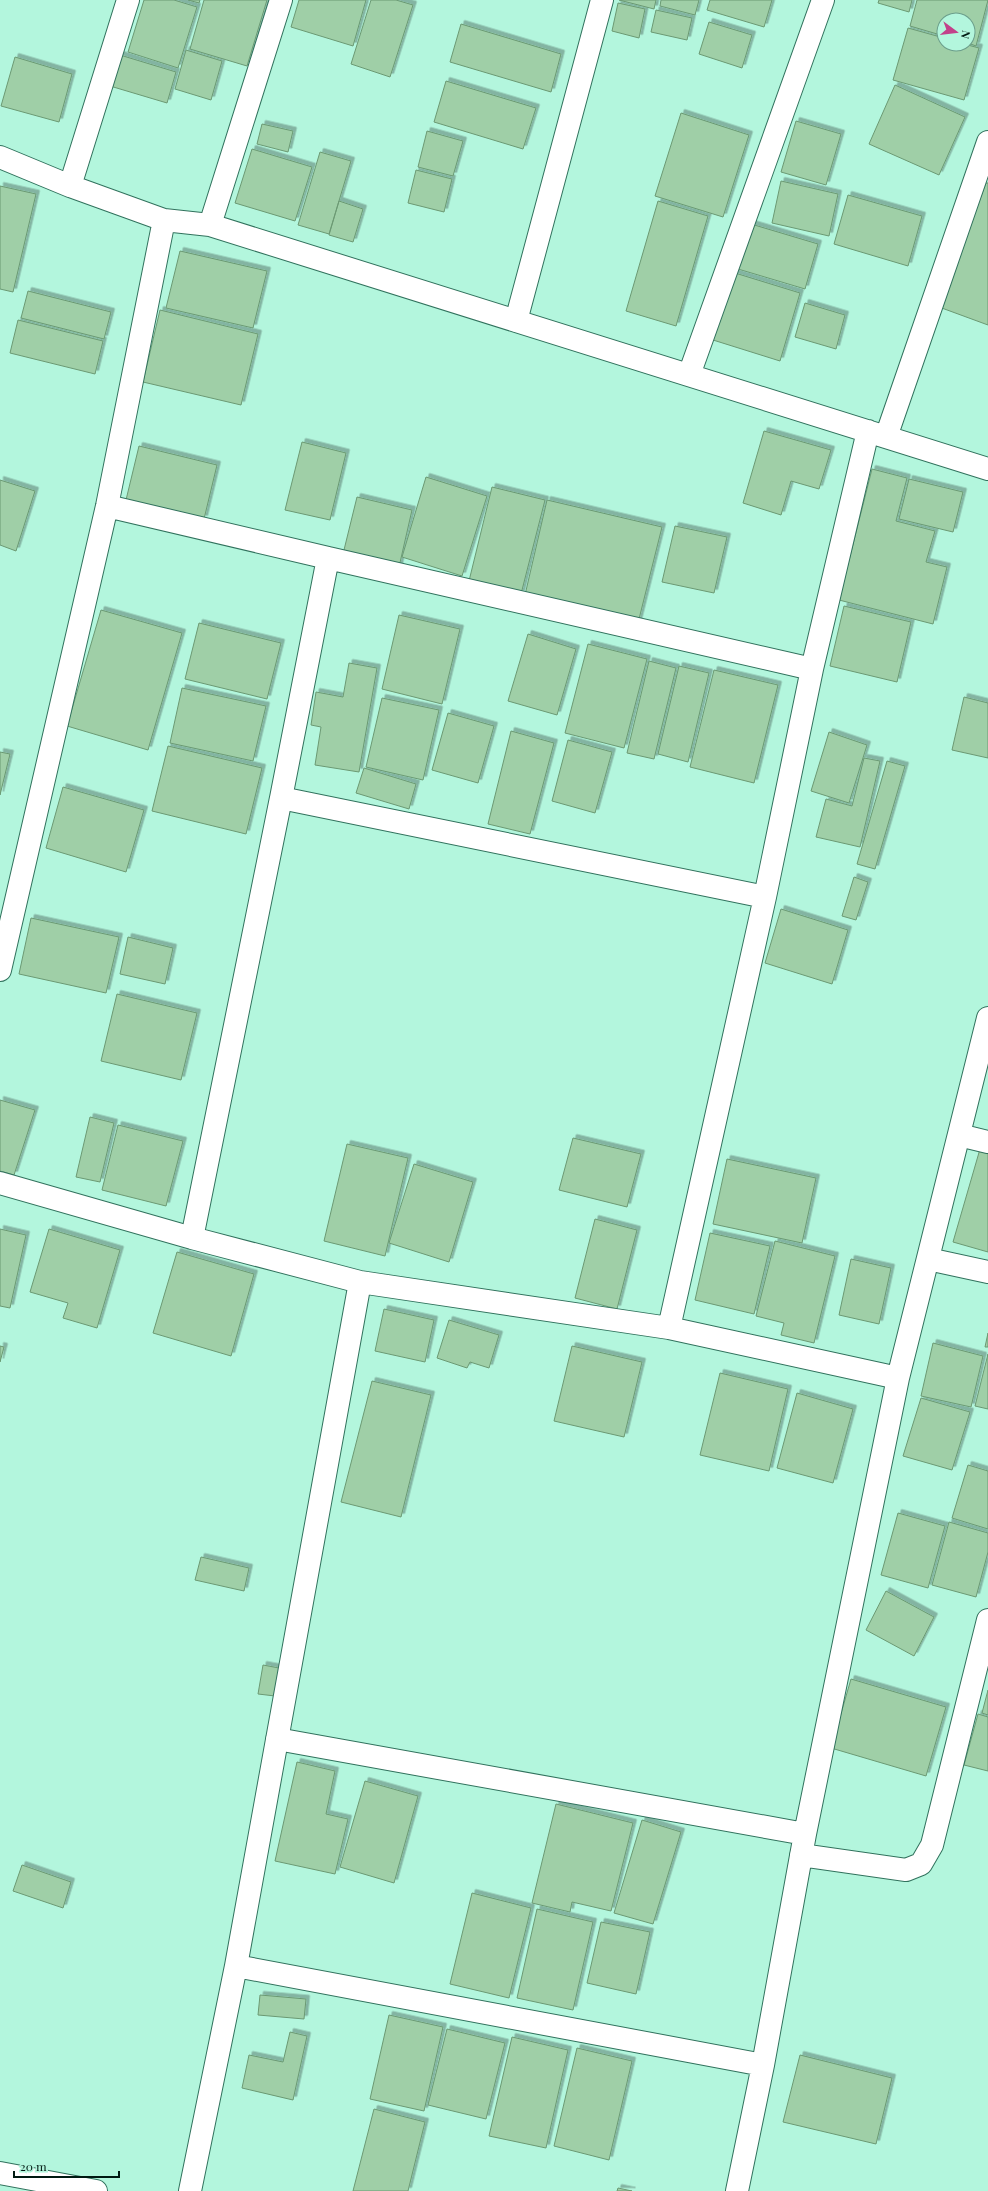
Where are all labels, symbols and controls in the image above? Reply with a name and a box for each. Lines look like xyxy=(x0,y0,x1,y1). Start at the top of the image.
north arrow xyxy=(936,12,976,52)
text: N xyxy=(958,29,974,41)
scale bar xyxy=(14,2153,119,2179)
text: 20 m xyxy=(20,2158,47,2174)

